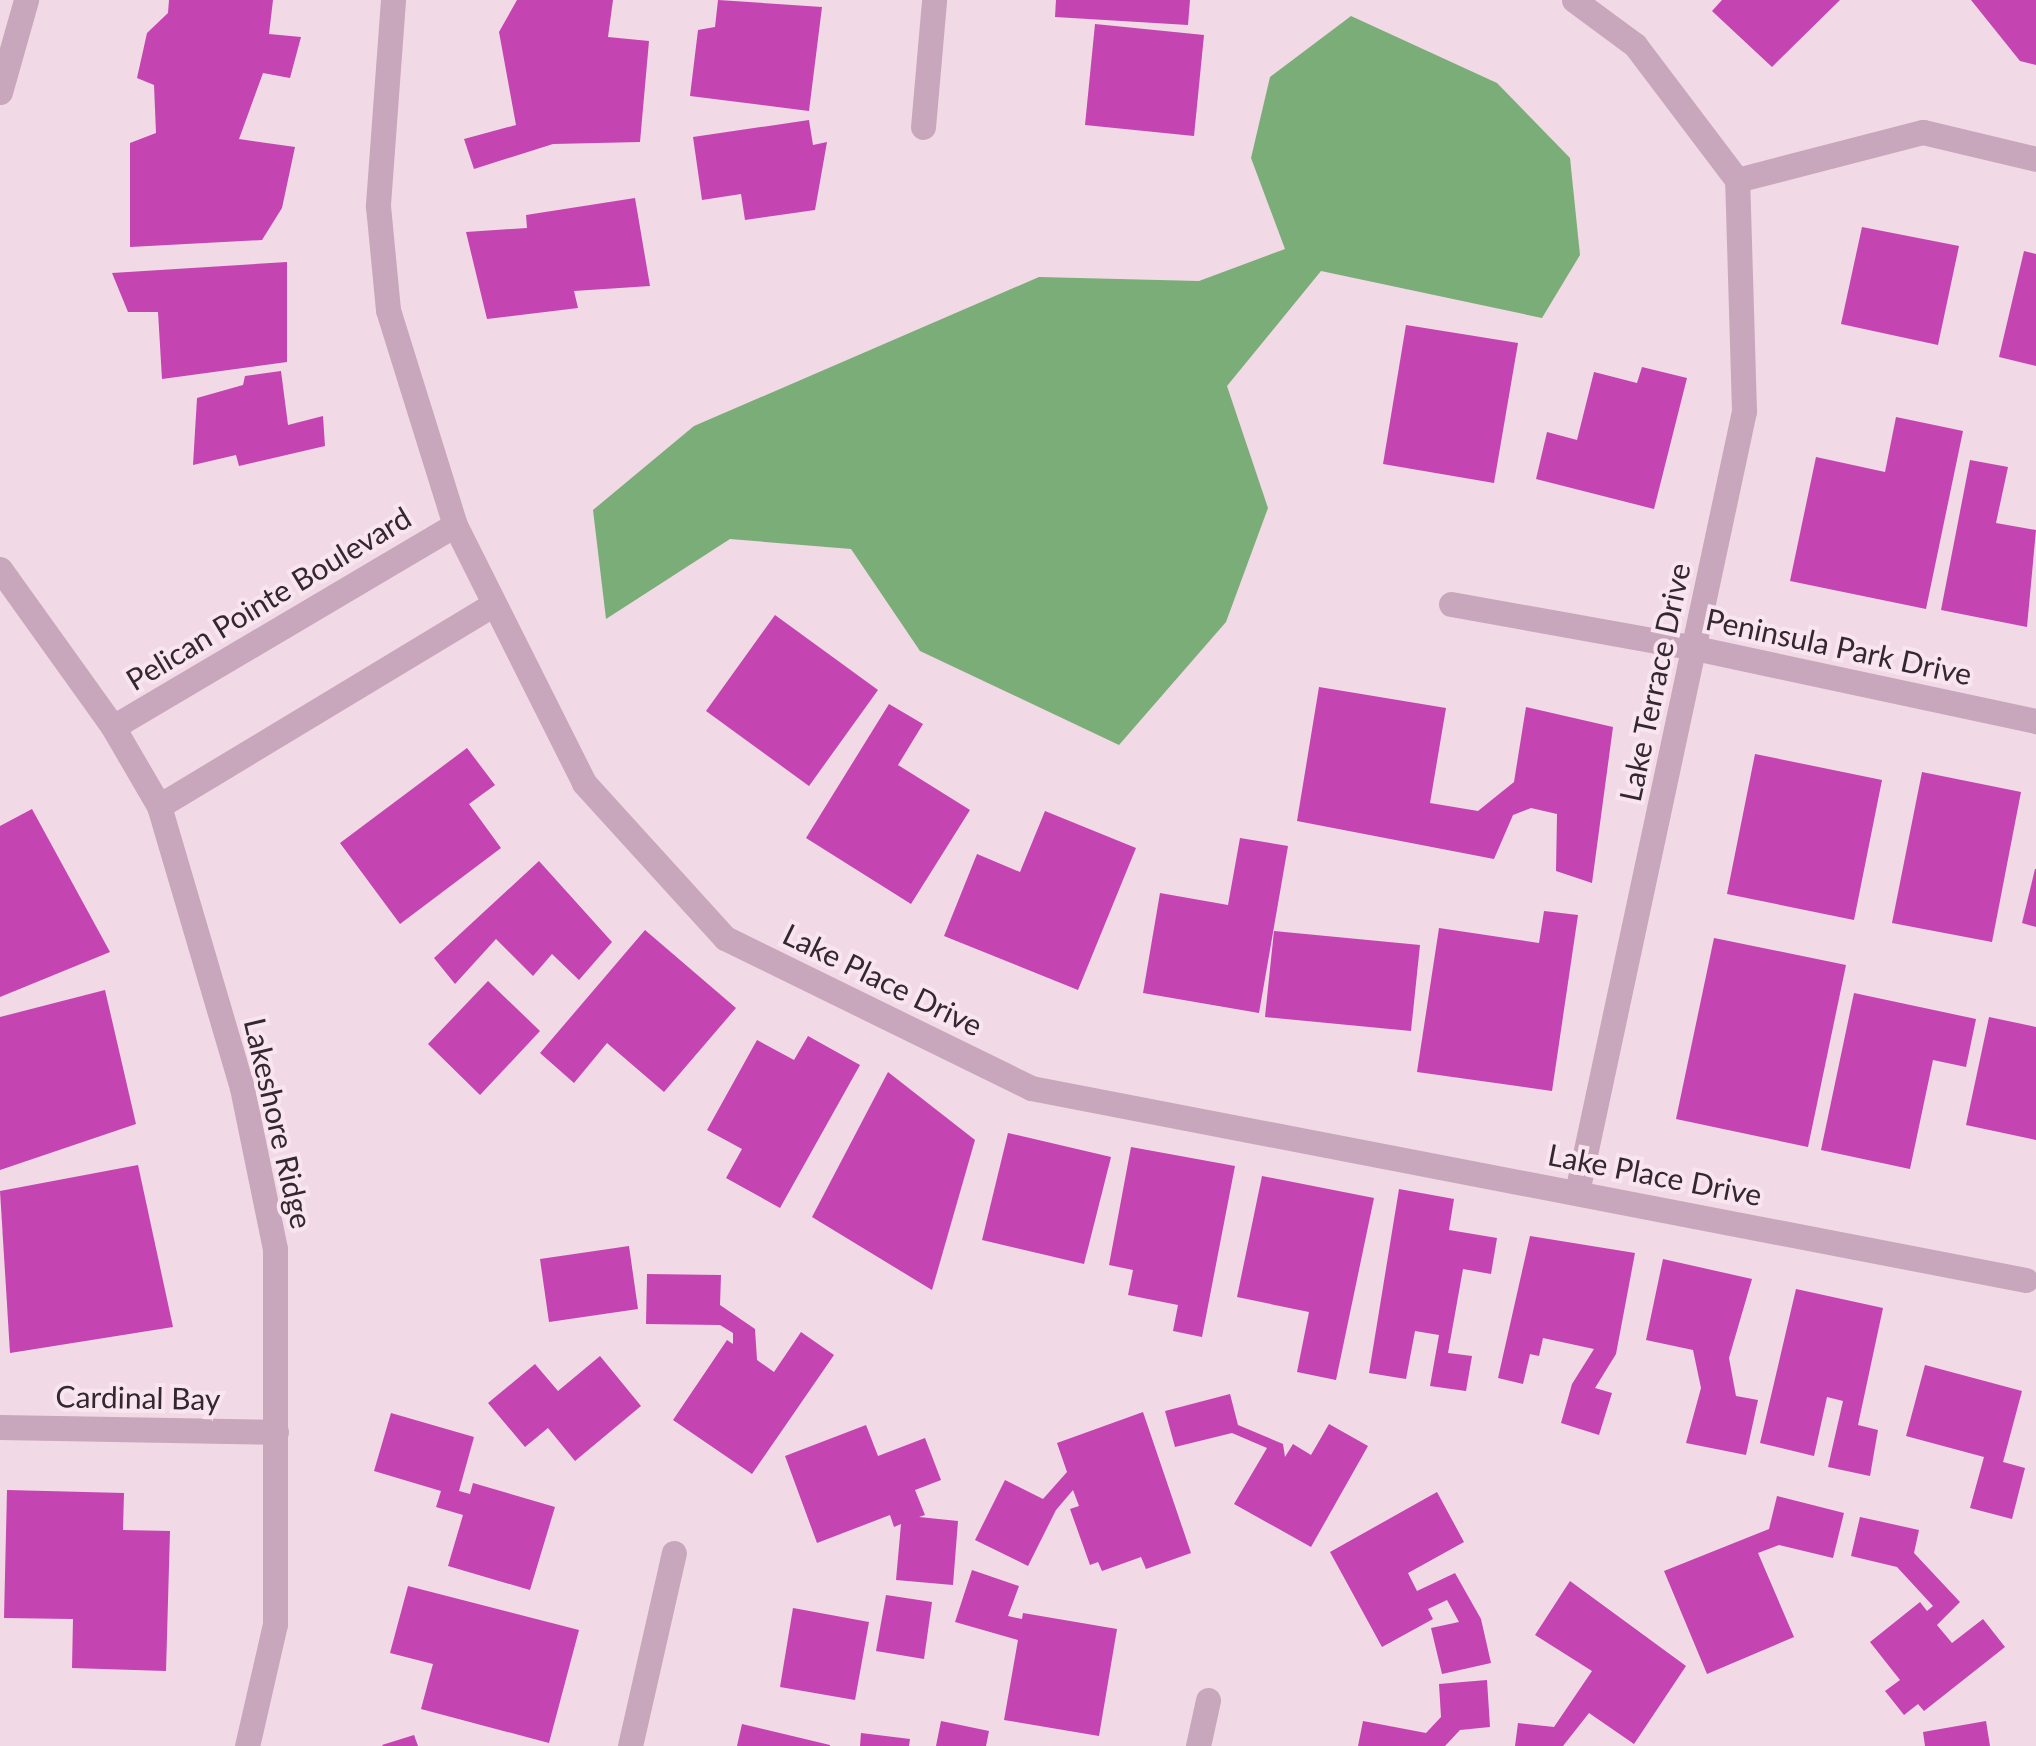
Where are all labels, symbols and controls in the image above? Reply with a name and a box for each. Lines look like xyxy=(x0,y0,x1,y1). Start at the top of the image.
street label: Pelican Pointe Boulevard xyxy=(119,499,417,697)
street label: Lake Terrace Drive xyxy=(1611,559,1697,805)
street label: Peninsula Park Drive xyxy=(1703,600,1975,692)
street label: Lake Place Drive xyxy=(777,915,989,1043)
street label: Lakeshore Ridge xyxy=(237,1014,321,1232)
street label: Lake Place Drive xyxy=(1545,1136,1765,1212)
street label: Cardinal Bay xyxy=(55,1378,221,1416)

